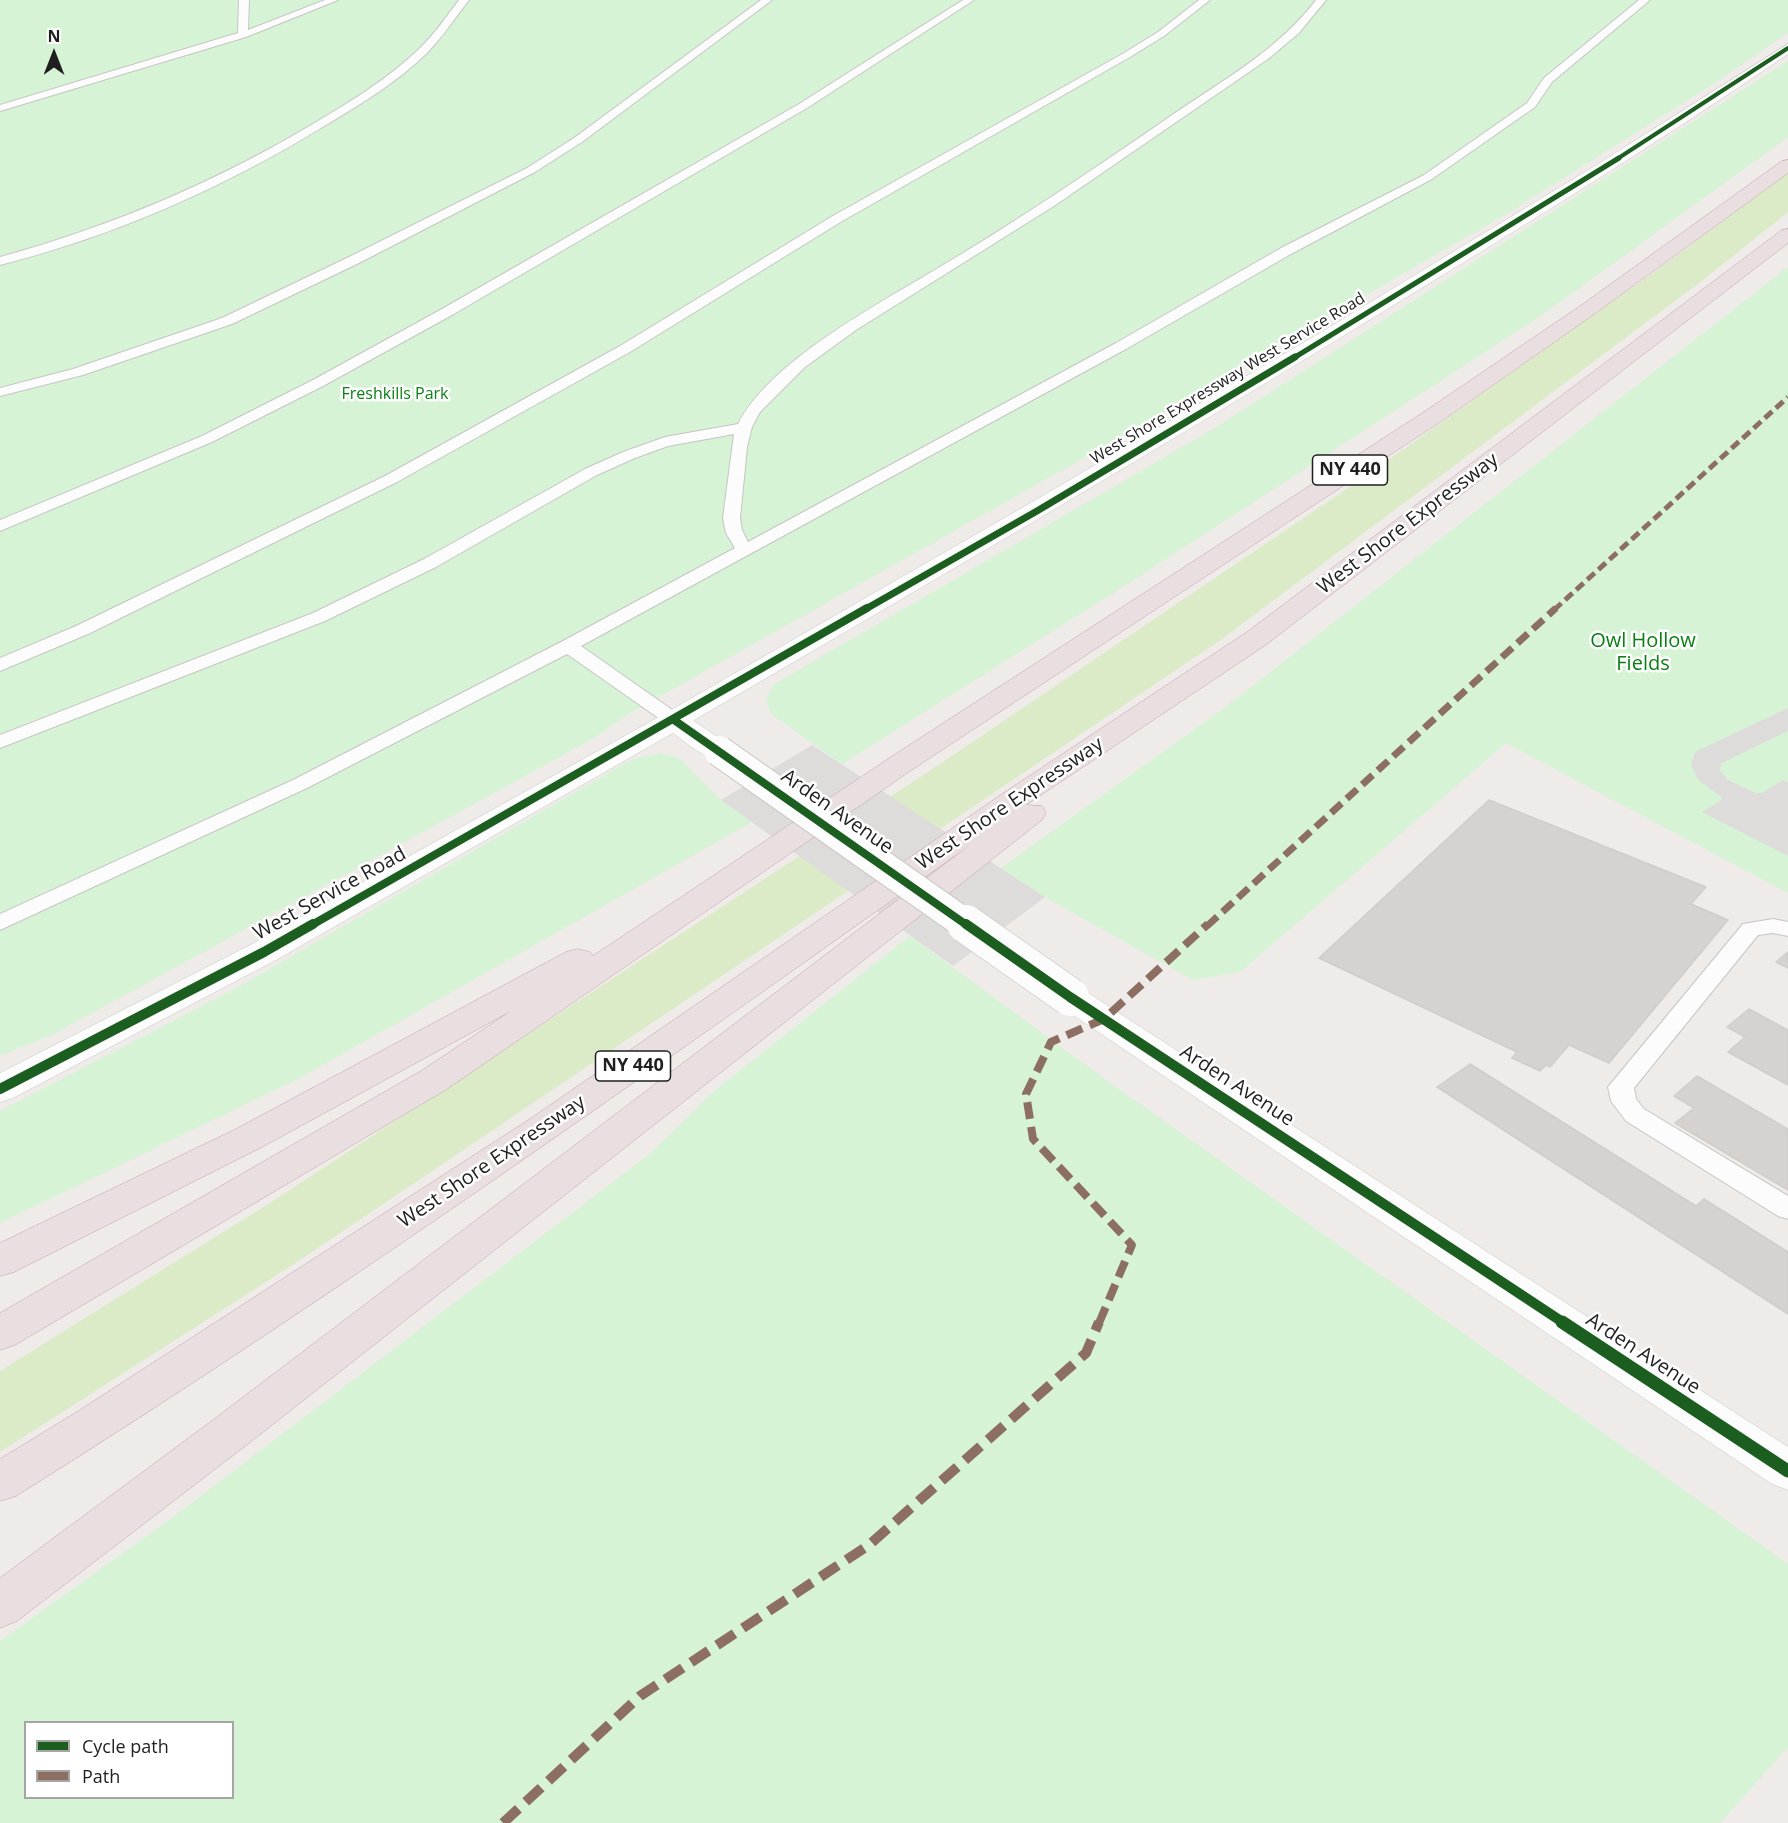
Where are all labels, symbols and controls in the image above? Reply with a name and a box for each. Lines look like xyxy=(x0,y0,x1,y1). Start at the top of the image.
north arrow xyxy=(24,24,84,84)
text: N xyxy=(47,25,61,47)
street label: West Shore Expressway West Service Road xyxy=(1087,289,1369,469)
park label: Freshkills Park xyxy=(342,384,448,404)
street label: West Shore Expressway xyxy=(1313,448,1503,600)
road number: NY 440 xyxy=(1312,455,1388,485)
park label: Owl Hollow Fields xyxy=(1590,629,1696,676)
street label: West Shore Expressway xyxy=(912,732,1108,876)
street label: Arden Avenue xyxy=(776,764,898,860)
street label: West Service Road xyxy=(250,842,410,946)
street label: Arden Avenue xyxy=(1175,1040,1299,1132)
road number: NY 440 xyxy=(596,1051,670,1081)
street label: West Shore Expressway xyxy=(394,1090,590,1234)
street label: Arden Avenue xyxy=(1581,1308,1705,1400)
legend xyxy=(24,1721,234,1799)
text: Cycle path xyxy=(82,1734,169,1758)
text: Path xyxy=(82,1764,120,1788)

